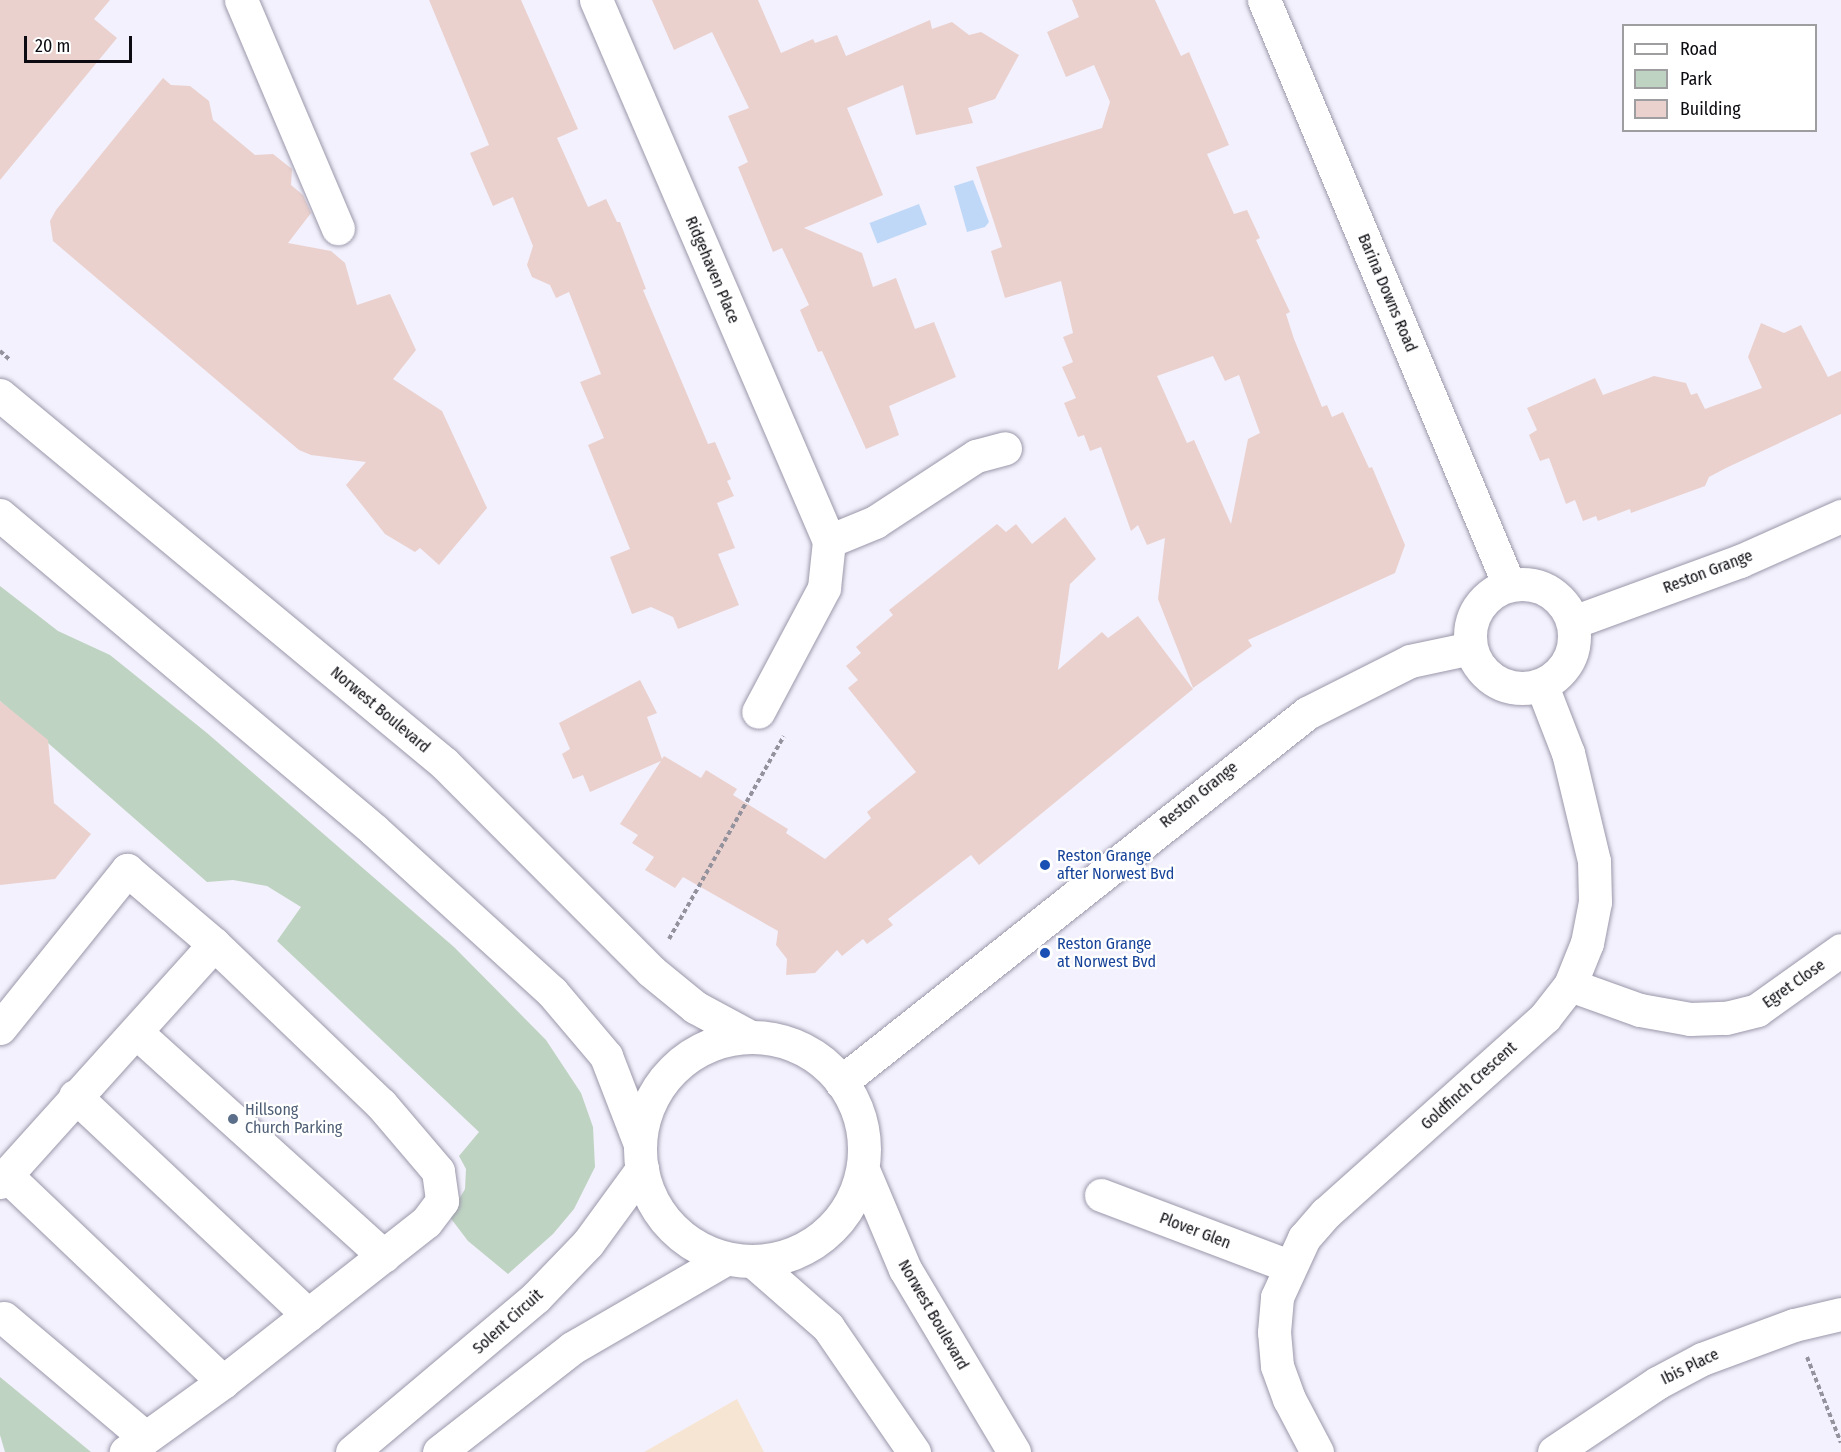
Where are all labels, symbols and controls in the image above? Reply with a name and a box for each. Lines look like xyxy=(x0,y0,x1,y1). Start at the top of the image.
scale bar xyxy=(27,24,135,62)
legend xyxy=(1622,24,1817,132)
text: 20 m xyxy=(35,35,70,57)
text: Road xyxy=(1680,38,1717,60)
text: Park xyxy=(1680,68,1712,90)
text: Building xyxy=(1680,98,1741,120)
street label: Ridgehaven Place xyxy=(681,214,743,326)
street label: Barina Downs Road xyxy=(1353,231,1421,355)
street label: Reston Grange xyxy=(1660,546,1756,598)
street label: Norwest Boulevard xyxy=(326,663,434,757)
street label: Reston Grange xyxy=(1156,758,1242,832)
place label: Reston Grange after Norwest Bvd xyxy=(1057,846,1174,884)
marker: Reston Grange after Norwest Bvd xyxy=(1038,858,1052,872)
place label: Reston Grange at Norwest Bvd xyxy=(1057,934,1156,972)
marker: Reston Grange at Norwest Bvd xyxy=(1038,946,1052,960)
street label: Egret Close xyxy=(1759,955,1829,1013)
street label: Goldfinch Crescent xyxy=(1417,1038,1521,1134)
place label: Hillsong Church Parking xyxy=(245,1100,342,1138)
marker: Hillsong Church Parking xyxy=(226,1112,240,1126)
street label: Plover Glen xyxy=(1157,1209,1233,1253)
street label: Norwest Boulevard xyxy=(894,1257,972,1373)
street label: Solent Circuit xyxy=(469,1286,547,1358)
street label: Ibis Place xyxy=(1658,1345,1722,1389)

